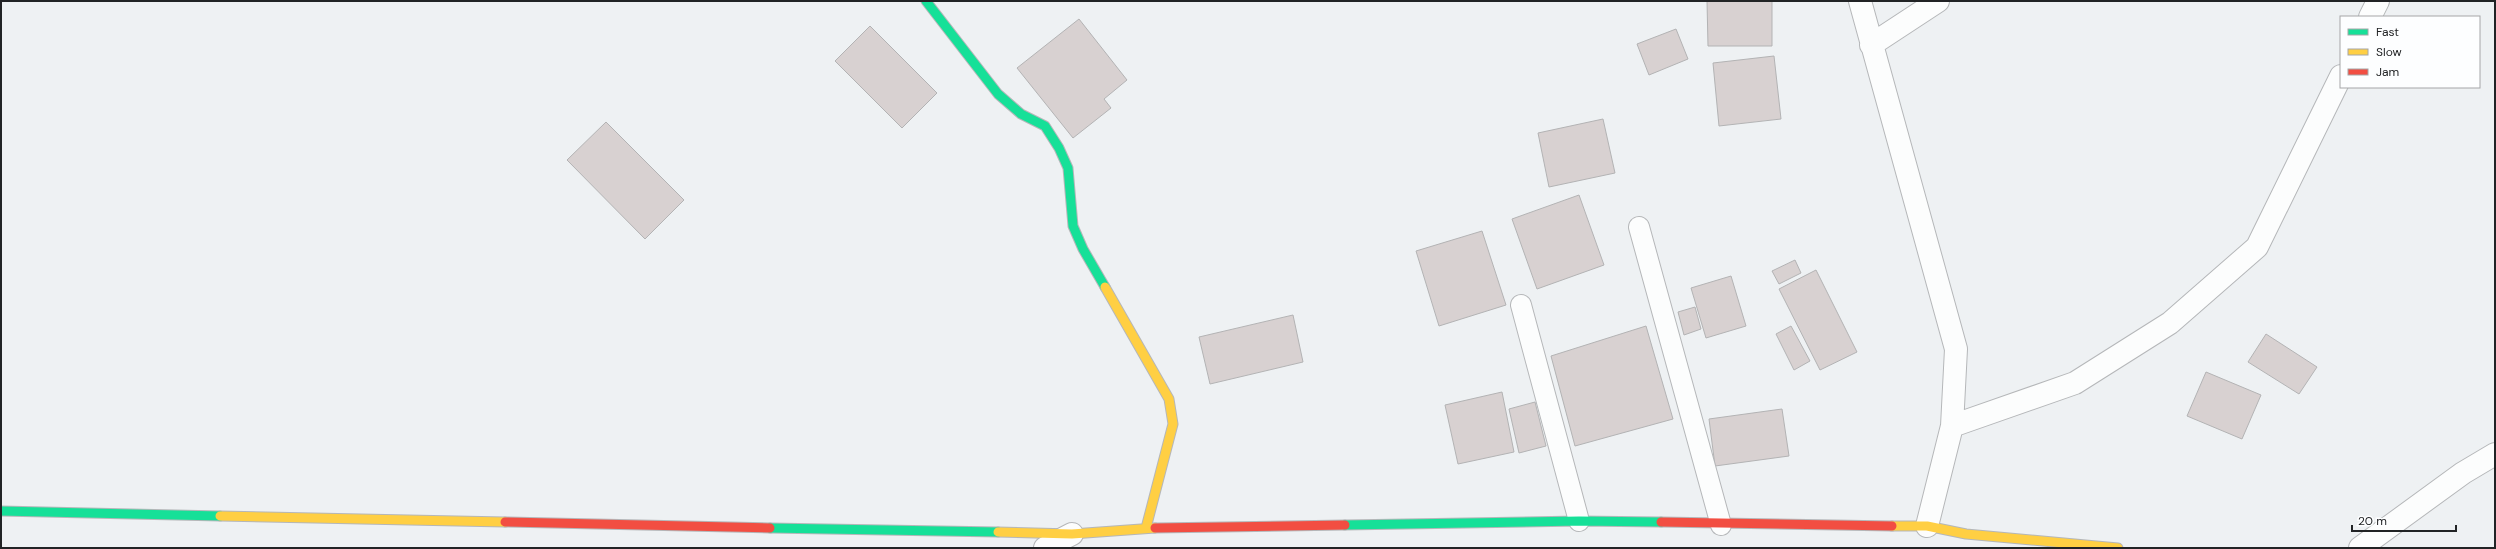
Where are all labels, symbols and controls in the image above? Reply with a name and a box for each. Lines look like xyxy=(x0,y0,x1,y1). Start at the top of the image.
legend xyxy=(2340,16,2480,88)
text: Fast xyxy=(2376,24,2399,40)
text: Slow xyxy=(2376,44,2402,60)
text: Jam xyxy=(2376,64,2399,80)
scale bar xyxy=(2352,507,2456,533)
text: 20 m xyxy=(2358,513,2387,529)

